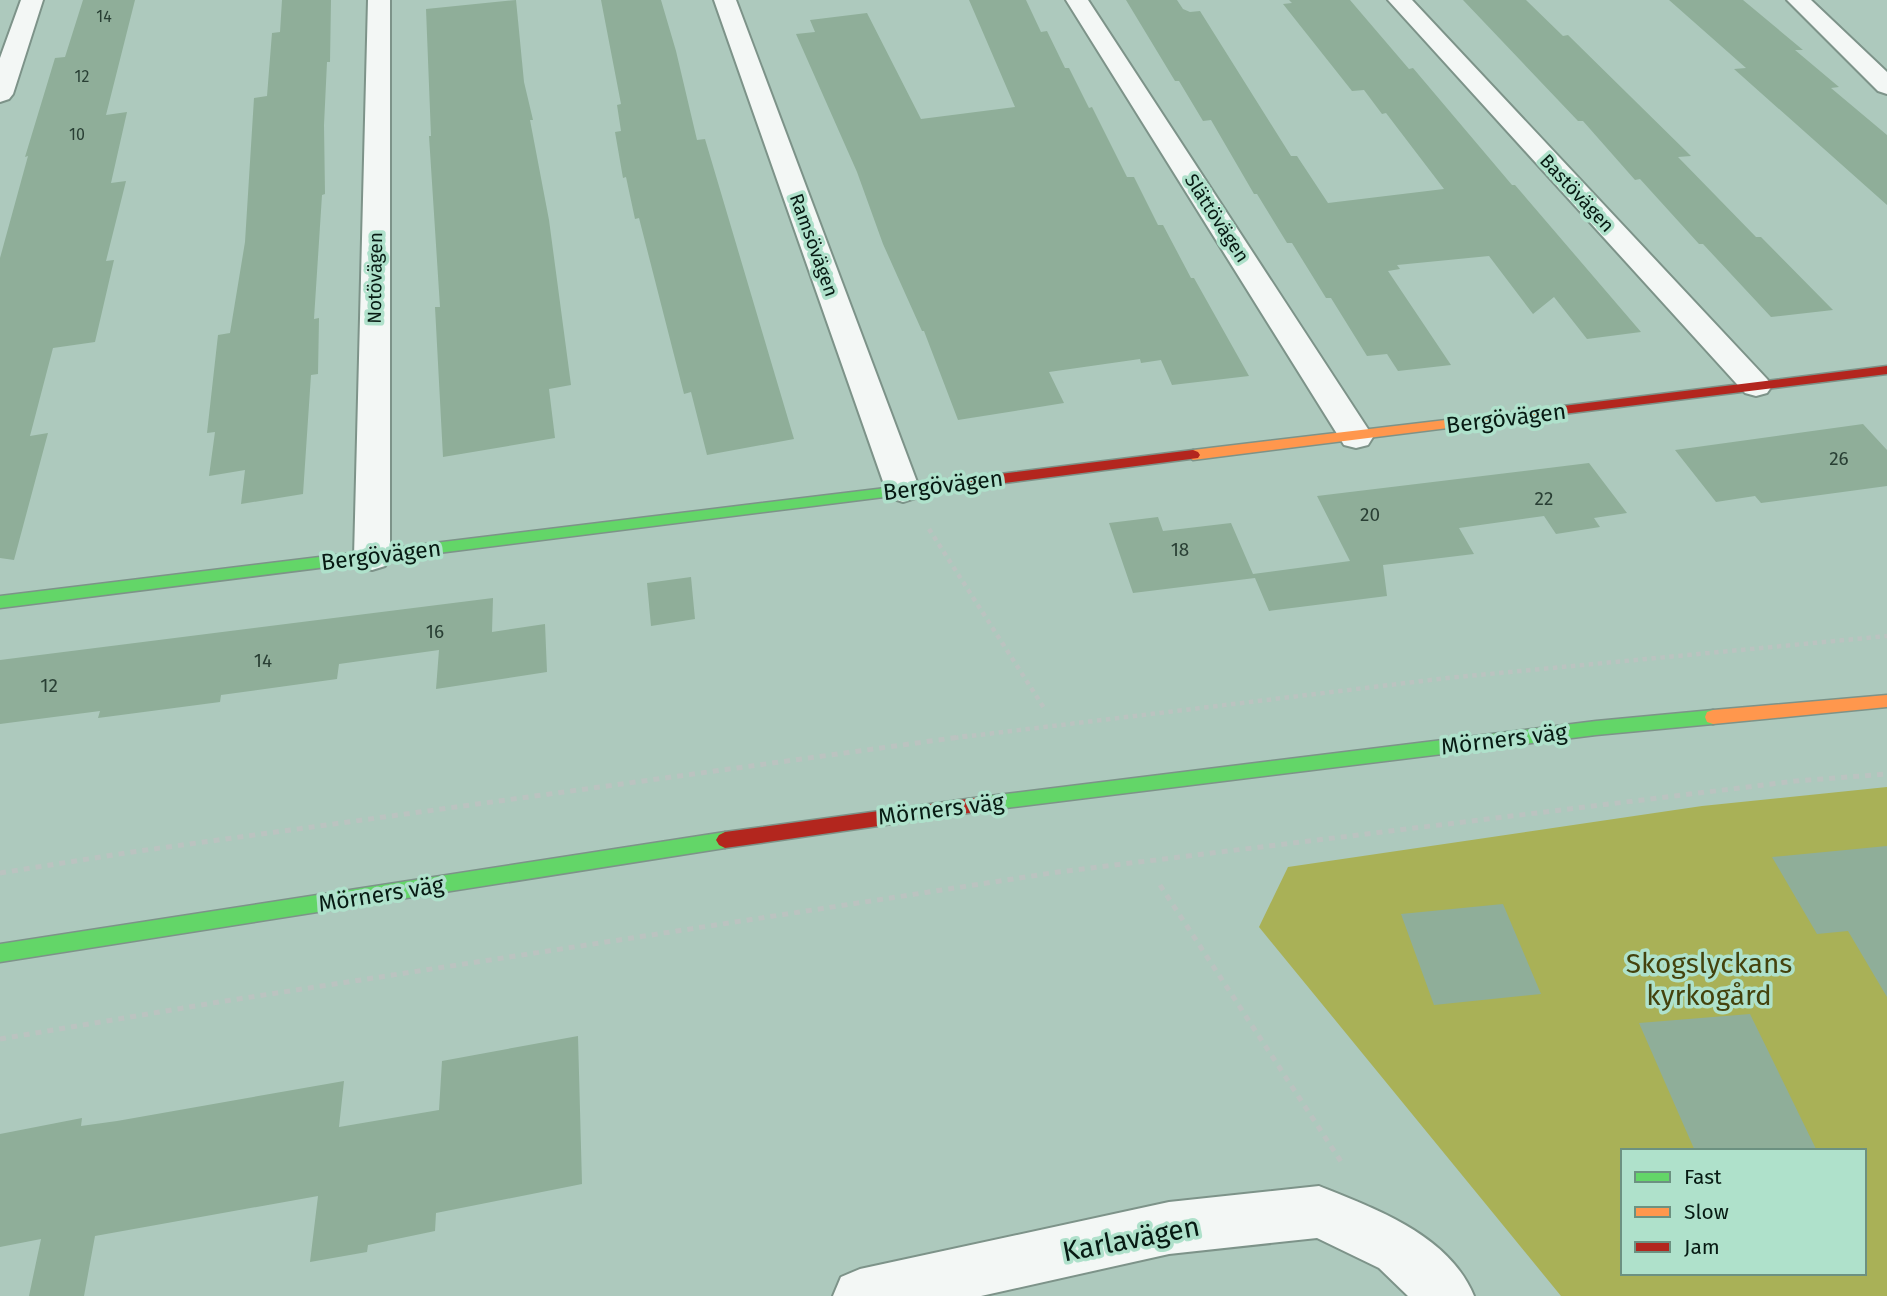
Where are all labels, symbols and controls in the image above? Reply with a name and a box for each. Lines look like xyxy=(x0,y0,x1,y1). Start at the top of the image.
house number: 14 xyxy=(96,7,112,26)
house number: 12 xyxy=(75,67,89,86)
house number: 10 xyxy=(69,125,85,144)
street label: Bastövägen xyxy=(1535,149,1619,237)
street label: Slättövägen xyxy=(1180,169,1254,267)
street label: Ramsövägen xyxy=(785,190,843,300)
street label: Notövägen xyxy=(363,232,387,324)
street label: Bergövägen xyxy=(1444,397,1568,439)
house number: 26 xyxy=(1829,447,1849,470)
street label: Bergövägen xyxy=(881,464,1005,506)
house number: 22 xyxy=(1535,487,1553,510)
house number: 20 xyxy=(1360,503,1380,526)
street label: Bergövägen xyxy=(319,534,443,576)
house number: 18 xyxy=(1171,538,1189,561)
house number: 16 xyxy=(426,620,444,643)
house number: 14 xyxy=(254,649,272,672)
house number: 12 xyxy=(40,674,58,697)
street label: Mörners väg xyxy=(1439,717,1569,761)
street label: Mörners väg xyxy=(876,787,1006,831)
street label: Mörners väg xyxy=(316,870,446,918)
park label: Skogslyckans kyrkogård xyxy=(1626,947,1792,1012)
legend xyxy=(1621,1149,1866,1275)
text: Fast xyxy=(1684,1164,1722,1190)
text: Slow xyxy=(1684,1199,1729,1225)
street label: Karlavägen xyxy=(1059,1210,1203,1268)
text: Jam xyxy=(1684,1234,1720,1260)

